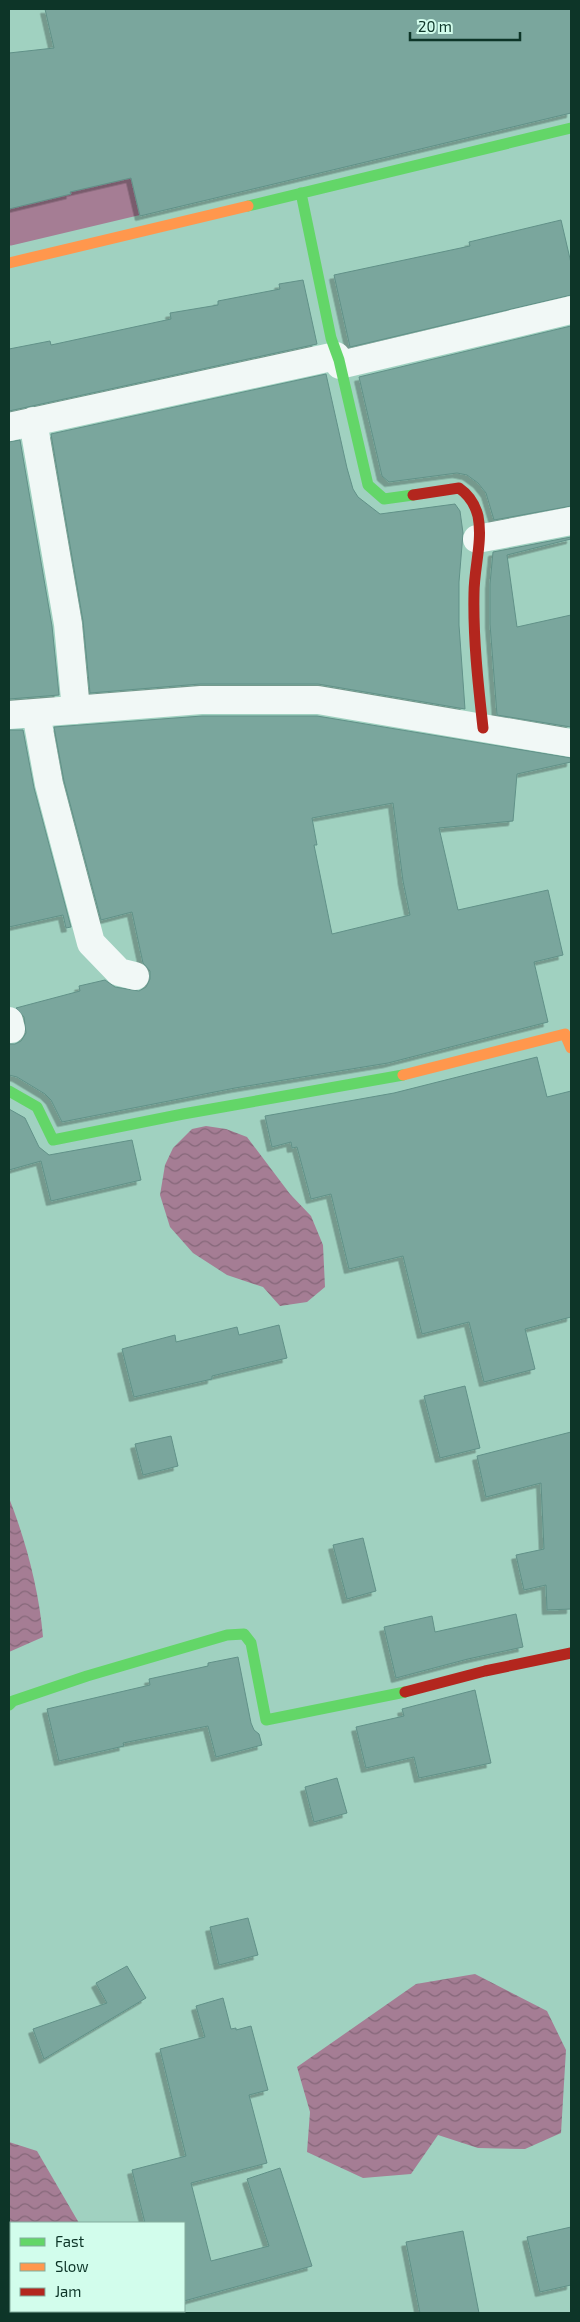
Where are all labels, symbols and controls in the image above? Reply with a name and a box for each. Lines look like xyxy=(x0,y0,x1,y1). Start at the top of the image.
scale bar xyxy=(410,10,520,42)
text: 20 m xyxy=(418,17,452,35)
legend xyxy=(10,2222,185,2312)
text: Fast xyxy=(55,2232,85,2250)
text: Slow xyxy=(55,2257,89,2275)
text: Jam xyxy=(55,2282,81,2300)

